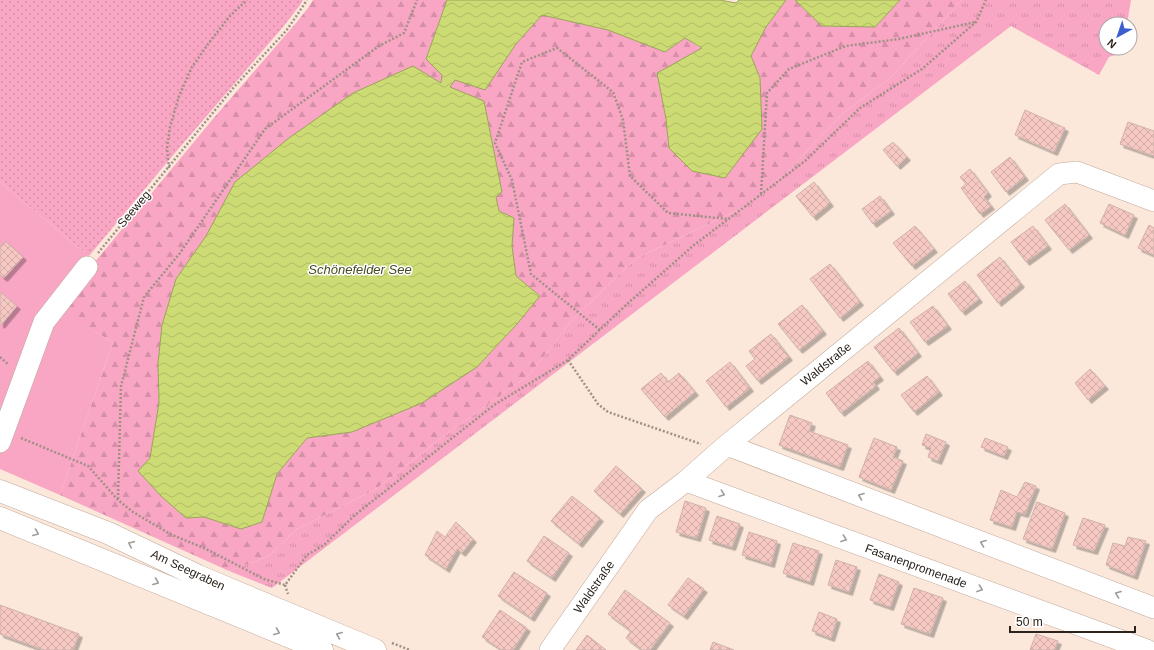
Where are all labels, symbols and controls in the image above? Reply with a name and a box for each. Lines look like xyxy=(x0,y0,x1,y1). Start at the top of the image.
north arrow xyxy=(1098,16,1138,56)
text: N xyxy=(1105,36,1118,51)
street label: Seeweg xyxy=(115,188,153,230)
water label: Schönefelder See xyxy=(308,262,412,277)
street label: Waldstraße xyxy=(798,339,854,389)
one-way arrow xyxy=(719,490,726,498)
one-way arrow xyxy=(858,493,865,501)
one-way arrow xyxy=(32,528,40,536)
one-way arrow xyxy=(841,535,848,543)
one-way arrow xyxy=(979,539,986,547)
one-way arrow xyxy=(127,541,135,549)
street label: Fasanenpromenade xyxy=(863,541,969,591)
street label: Am Seegraben xyxy=(149,547,227,593)
street label: Waldstraße xyxy=(571,558,617,616)
one-way arrow xyxy=(153,578,160,586)
one-way arrow xyxy=(976,584,983,592)
one-way arrow xyxy=(1114,590,1121,598)
scale bar xyxy=(1010,608,1135,634)
text: 50 m xyxy=(1016,615,1043,629)
one-way arrow xyxy=(273,627,280,635)
one-way arrow xyxy=(336,632,343,640)

